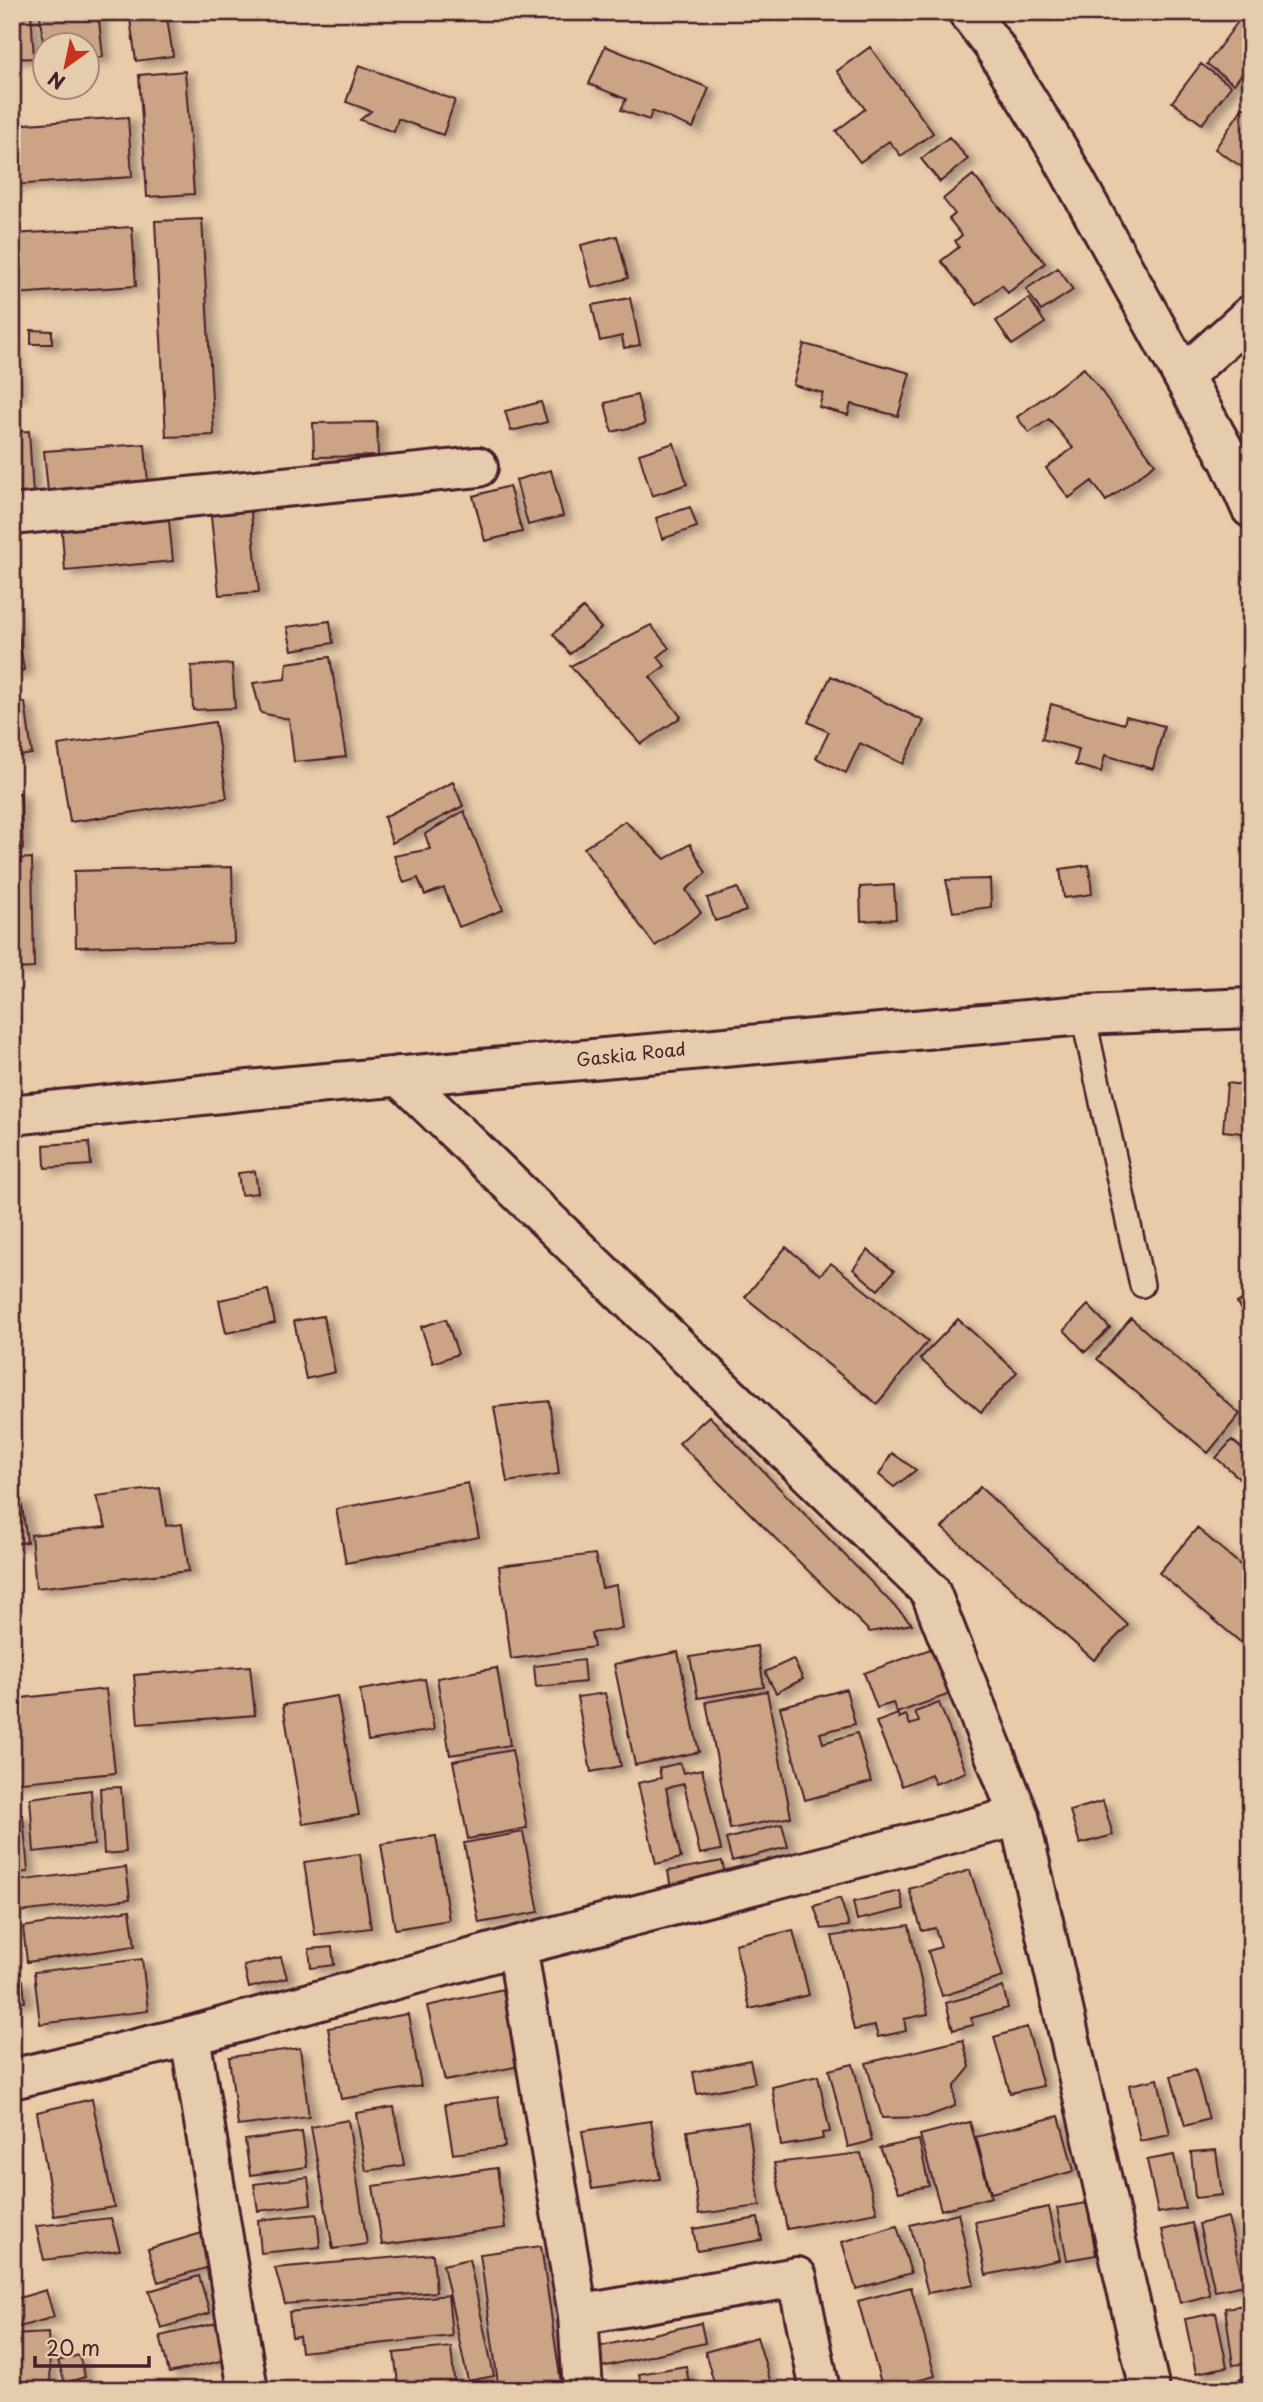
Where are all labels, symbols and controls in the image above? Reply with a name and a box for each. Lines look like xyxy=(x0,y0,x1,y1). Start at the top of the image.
north arrow xyxy=(32,32,102,102)
text: N xyxy=(42,65,70,97)
street label: Gaskia Road xyxy=(575,1034,687,1073)
scale bar xyxy=(35,2325,149,2369)
text: 20 m xyxy=(46,2331,100,2363)

